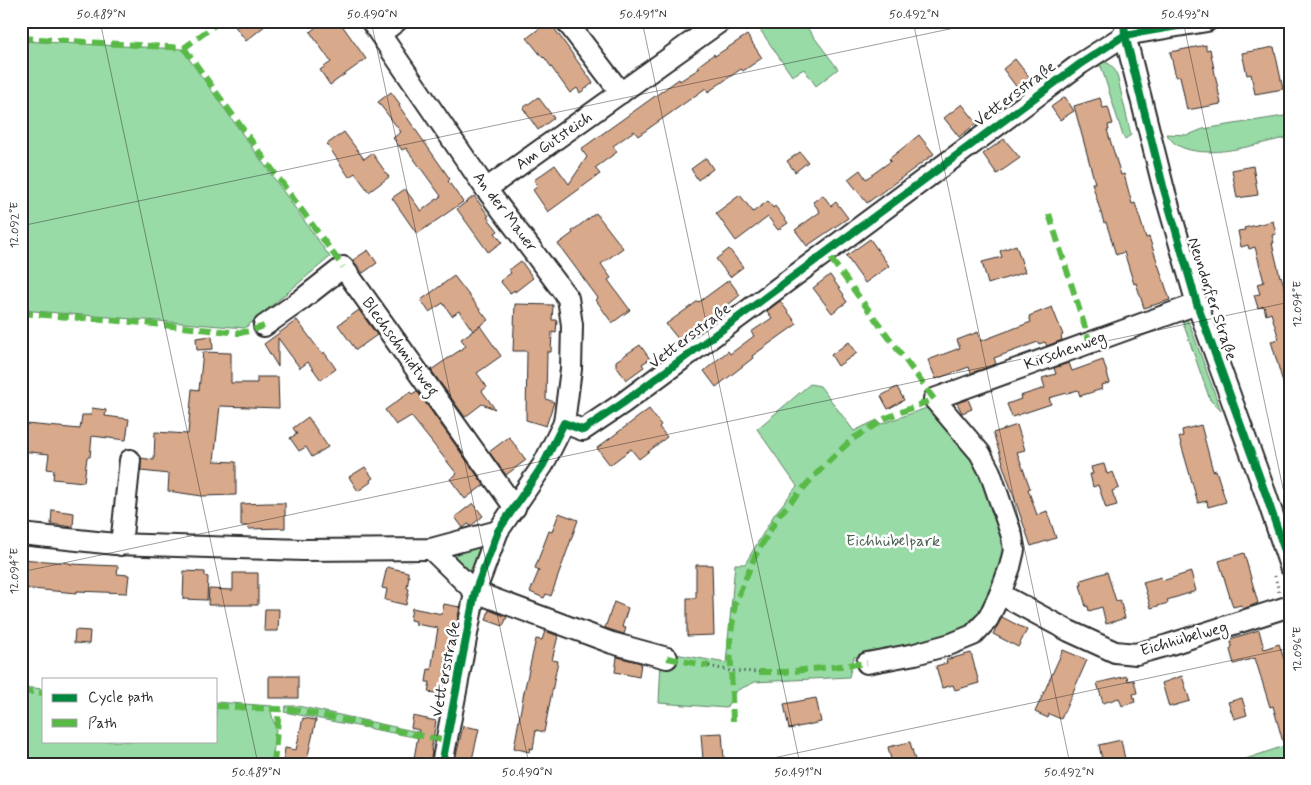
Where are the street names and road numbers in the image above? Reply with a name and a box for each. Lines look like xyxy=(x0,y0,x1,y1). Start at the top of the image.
street label: Vettersstraße xyxy=(970,56,1060,132)
street label: Am Gutsteich xyxy=(512,107,596,175)
street label: An der Mauer xyxy=(468,168,542,256)
street label: Neundorfer Straße xyxy=(1182,235,1242,363)
street label: Blechschmidtweg xyxy=(356,293,443,402)
street label: Vettersstraße xyxy=(645,298,735,374)
street label: Kirschenweg xyxy=(1021,327,1109,376)
street label: Eichhübelweg xyxy=(1138,617,1230,662)
street label: Vettersstraße xyxy=(426,619,466,719)

